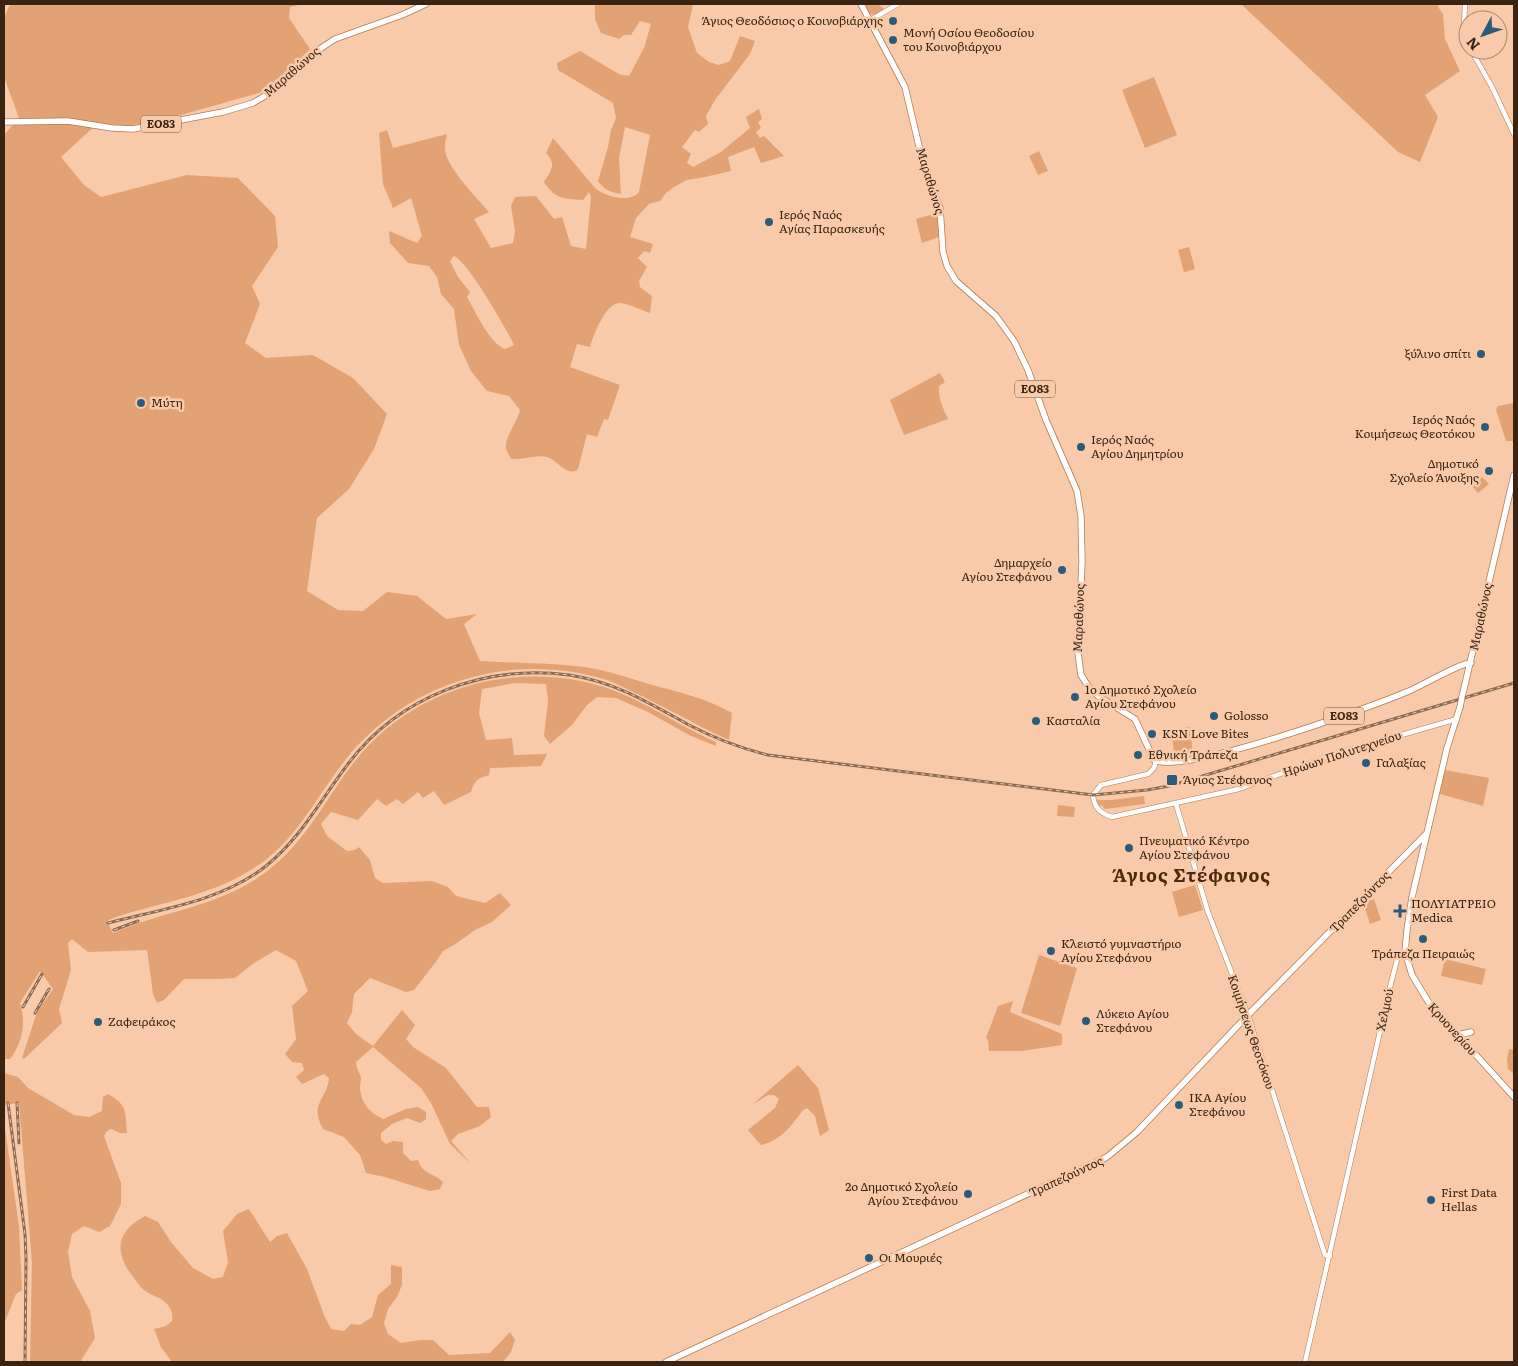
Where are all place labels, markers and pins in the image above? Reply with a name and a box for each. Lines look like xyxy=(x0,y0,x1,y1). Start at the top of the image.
place label: Άγιος Θεοδόσιος ο Κοινοβιάρχης xyxy=(702,11,883,29)
marker: Άγιος Θεοδόσιος ο Κοινοβιάρχης xyxy=(887,15,899,27)
place label: Μονή Οσίου Θεοδοσίου του Κοινοβιάρχου xyxy=(903,23,1034,55)
marker: Μονή Οσίου Θεοδοσίου του Κοινοβιάρχου xyxy=(887,34,899,46)
place label: Ιερός Ναός Αγίας Παρασκευής xyxy=(779,205,885,237)
marker: Ιερός Ναός Αγίας Παρασκευής xyxy=(763,216,775,228)
place label: ξύλινο σπίτι xyxy=(1405,344,1471,362)
marker: ξύλινο σπίτι xyxy=(1475,348,1487,360)
place label: Μύτη xyxy=(151,393,183,411)
marker: Μύτη xyxy=(135,397,147,409)
place label: Ιερός Ναός Κοιμήσεως Θεοτόκου xyxy=(1355,410,1475,442)
marker: Ιερός Ναός Κοιμήσεως Θεοτόκου xyxy=(1479,421,1491,433)
place label: Ιερός Ναός Αγίου Δημητρίου xyxy=(1091,430,1184,462)
marker: Ιερός Ναός Αγίου Δημητρίου xyxy=(1075,441,1087,453)
place label: Δημοτικό Σχολείο Άνοιξης xyxy=(1390,454,1479,486)
marker: Δημοτικό Σχολείο Άνοιξης xyxy=(1483,465,1495,477)
place label: Δημαρχείο Αγίου Στεφάνου xyxy=(961,553,1052,585)
marker: Δημαρχείο Αγίου Στεφάνου xyxy=(1056,564,1068,576)
place label: 1ο Δημοτικό Σχολείο Αγίου Στεφάνου xyxy=(1085,680,1197,712)
marker: 1ο Δημοτικό Σχολείο Αγίου Στεφάνου xyxy=(1069,691,1081,703)
place label: Golosso xyxy=(1224,706,1269,724)
marker: Golosso xyxy=(1208,710,1220,722)
place label: Κασταλία xyxy=(1046,711,1101,729)
marker: Κασταλία xyxy=(1030,715,1042,727)
place label: KSN Love Bites xyxy=(1162,724,1249,742)
marker: KSN Love Bites xyxy=(1146,728,1158,740)
place label: Εθνική Τράπεζα xyxy=(1148,745,1239,763)
marker: Εθνική Τράπεζα xyxy=(1132,749,1144,761)
place label: Γαλαξίας xyxy=(1376,753,1426,771)
marker: Γαλαξίας xyxy=(1360,757,1372,769)
place label: Άγιος Στέφανος xyxy=(1183,770,1272,788)
marker: Άγιος Στέφανος xyxy=(1165,773,1179,787)
place label: Πνευματικό Κέντρο Αγίου Στεφάνου xyxy=(1139,831,1250,863)
marker: Πνευματικό Κέντρο Αγίου Στεφάνου xyxy=(1123,842,1135,854)
place label: ΠΟΛΥΙΑΤΡΕΙΟ Medica xyxy=(1411,894,1496,926)
marker: ΠΟΛΥΙΑΤΡΕΙΟ Medica xyxy=(1393,904,1407,918)
marker: Τράπεζα Πειραιώς xyxy=(1417,933,1429,945)
place label: Κλειστό γυμναστήριο Αγίου Στεφάνου xyxy=(1061,934,1182,966)
place label: Τράπεζα Πειραιώς xyxy=(1371,944,1475,962)
marker: Κλειστό γυμναστήριο Αγίου Στεφάνου xyxy=(1045,945,1057,957)
place label: Λύκειο Αγίου Στεφάνου xyxy=(1096,1004,1169,1036)
place label: Ζαφειράκος xyxy=(108,1012,175,1030)
marker: Λύκειο Αγίου Στεφάνου xyxy=(1080,1015,1092,1027)
marker: Ζαφειράκος xyxy=(92,1016,104,1028)
place label: ΙΚΑ Αγίου Στεφάνου xyxy=(1189,1088,1246,1120)
marker: ΙΚΑ Αγίου Στεφάνου xyxy=(1173,1099,1185,1111)
place label: 2ο Δημοτικό Σχολείο Αγίου Στεφάνου xyxy=(845,1177,958,1209)
place label: First Data Hellas xyxy=(1441,1183,1498,1215)
marker: 2ο Δημοτικό Σχολείο Αγίου Στεφάνου xyxy=(962,1188,974,1200)
marker: First Data Hellas xyxy=(1425,1194,1437,1206)
place label: Οι Μουριές xyxy=(879,1248,942,1266)
marker: Οι Μουριές xyxy=(863,1252,875,1264)

